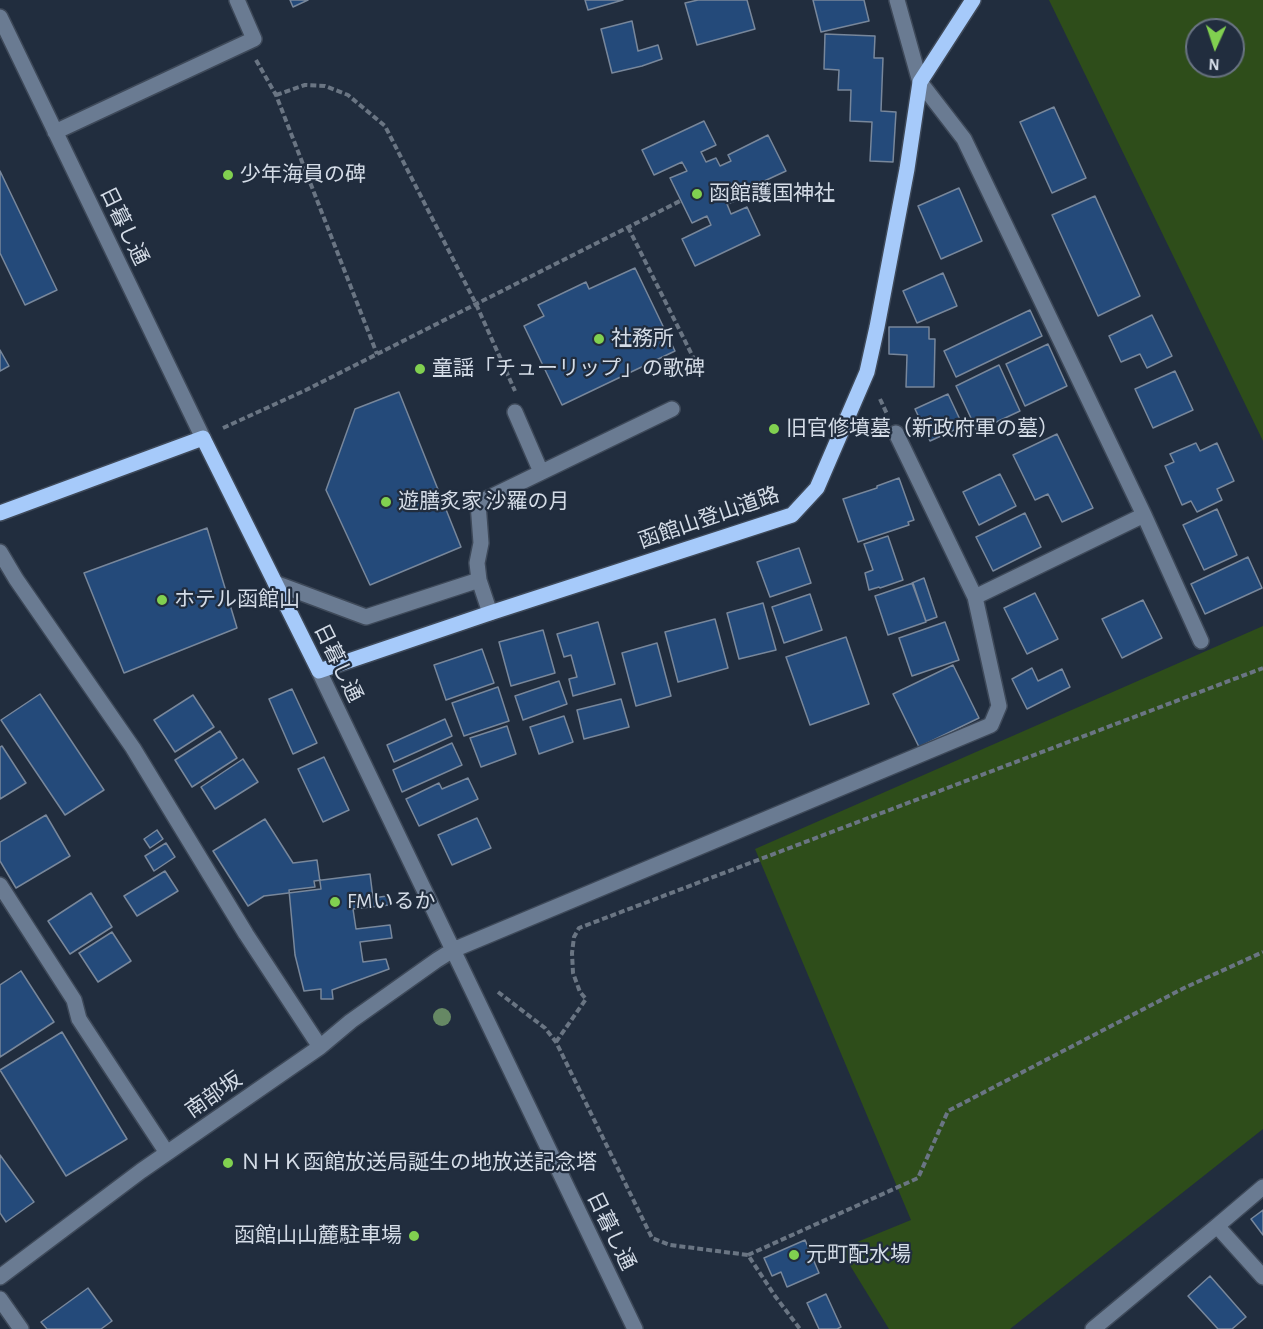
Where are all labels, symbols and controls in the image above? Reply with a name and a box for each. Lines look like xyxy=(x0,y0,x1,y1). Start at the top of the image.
north arrow xyxy=(1185,18,1245,78)
text: N xyxy=(1208,56,1220,72)
place label: 少年海員の碑 xyxy=(240,162,366,188)
marker: 少年海員の碑 xyxy=(221,168,235,182)
place label: 函館護国神社 xyxy=(709,181,835,207)
street label: 日暮し通 xyxy=(94,183,154,269)
marker: 函館護国神社 xyxy=(690,187,704,201)
place label: 社務所 xyxy=(611,326,674,352)
marker: 社務所 xyxy=(592,332,606,346)
place label: 童謡「チューリップ」の歌碑 xyxy=(432,356,705,382)
marker: 童謡「チューリップ」の歌碑 xyxy=(413,362,427,376)
place label: 旧官修墳墓（新政府軍の墓） xyxy=(786,416,1059,442)
marker: 旧官修墳墓（新政府軍の墓） xyxy=(767,422,781,436)
street label: 函館山登山道路 xyxy=(635,482,783,554)
place label: 遊膳炙家 沙羅の月 xyxy=(398,489,569,515)
marker: 遊膳炙家 沙羅の月 xyxy=(379,495,393,509)
place label: ホテル函館山 xyxy=(174,587,300,613)
marker: ホテル函館山 xyxy=(155,593,169,607)
street label: 日暮し通 xyxy=(308,620,368,706)
place label: FMいるか xyxy=(347,889,435,915)
marker: FMいるか xyxy=(328,895,342,909)
street label: 南部坂 xyxy=(181,1067,247,1123)
place label: ＮＨＫ函館放送局誕生の地放送記念塔 xyxy=(240,1150,597,1176)
marker: ＮＨＫ函館放送局誕生の地放送記念塔 xyxy=(221,1156,235,1170)
street label: 日暮し通 xyxy=(581,1188,641,1274)
place label: 函館山山麓駐車場 xyxy=(234,1223,402,1249)
marker: 函館山山麓駐車場 xyxy=(407,1229,421,1243)
place label: 元町配水場 xyxy=(806,1242,911,1268)
marker: 元町配水場 xyxy=(787,1248,801,1262)

